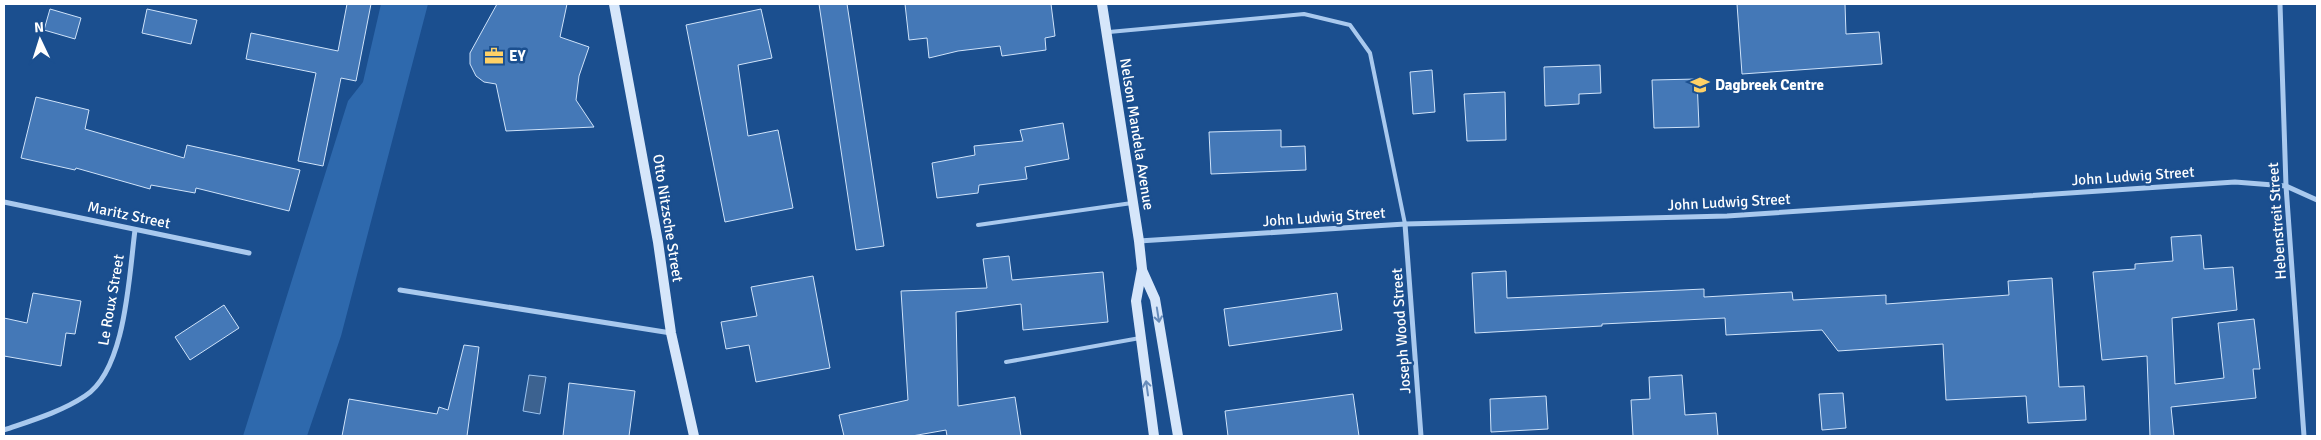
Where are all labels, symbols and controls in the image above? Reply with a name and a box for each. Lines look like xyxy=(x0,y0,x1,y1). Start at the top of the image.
north arrow xyxy=(15,15,65,65)
text: N xyxy=(34,19,45,36)
office icon: EY xyxy=(483,45,505,67)
place label: EY xyxy=(509,47,527,65)
street label: Nelson Mandela Avenue xyxy=(1116,57,1158,211)
school or university icon: Dagbreek Centre xyxy=(1689,74,1711,96)
place label: Dagbreek Centre xyxy=(1715,76,1824,94)
street label: Otto Nitzsche Street xyxy=(649,153,687,283)
street label: Hebenstreit Street xyxy=(2264,162,2290,280)
street label: John Ludwig Street xyxy=(2071,163,2195,189)
street label: John Ludwig Street xyxy=(1667,190,1791,214)
street label: Maritz Street xyxy=(86,197,172,233)
street label: John Ludwig Street xyxy=(1262,204,1386,230)
street label: Le Roux Street xyxy=(94,253,128,347)
street label: Joseph Wood Street xyxy=(1388,267,1414,395)
one-way arrow xyxy=(1153,306,1163,322)
one-way arrow xyxy=(1142,380,1152,396)

